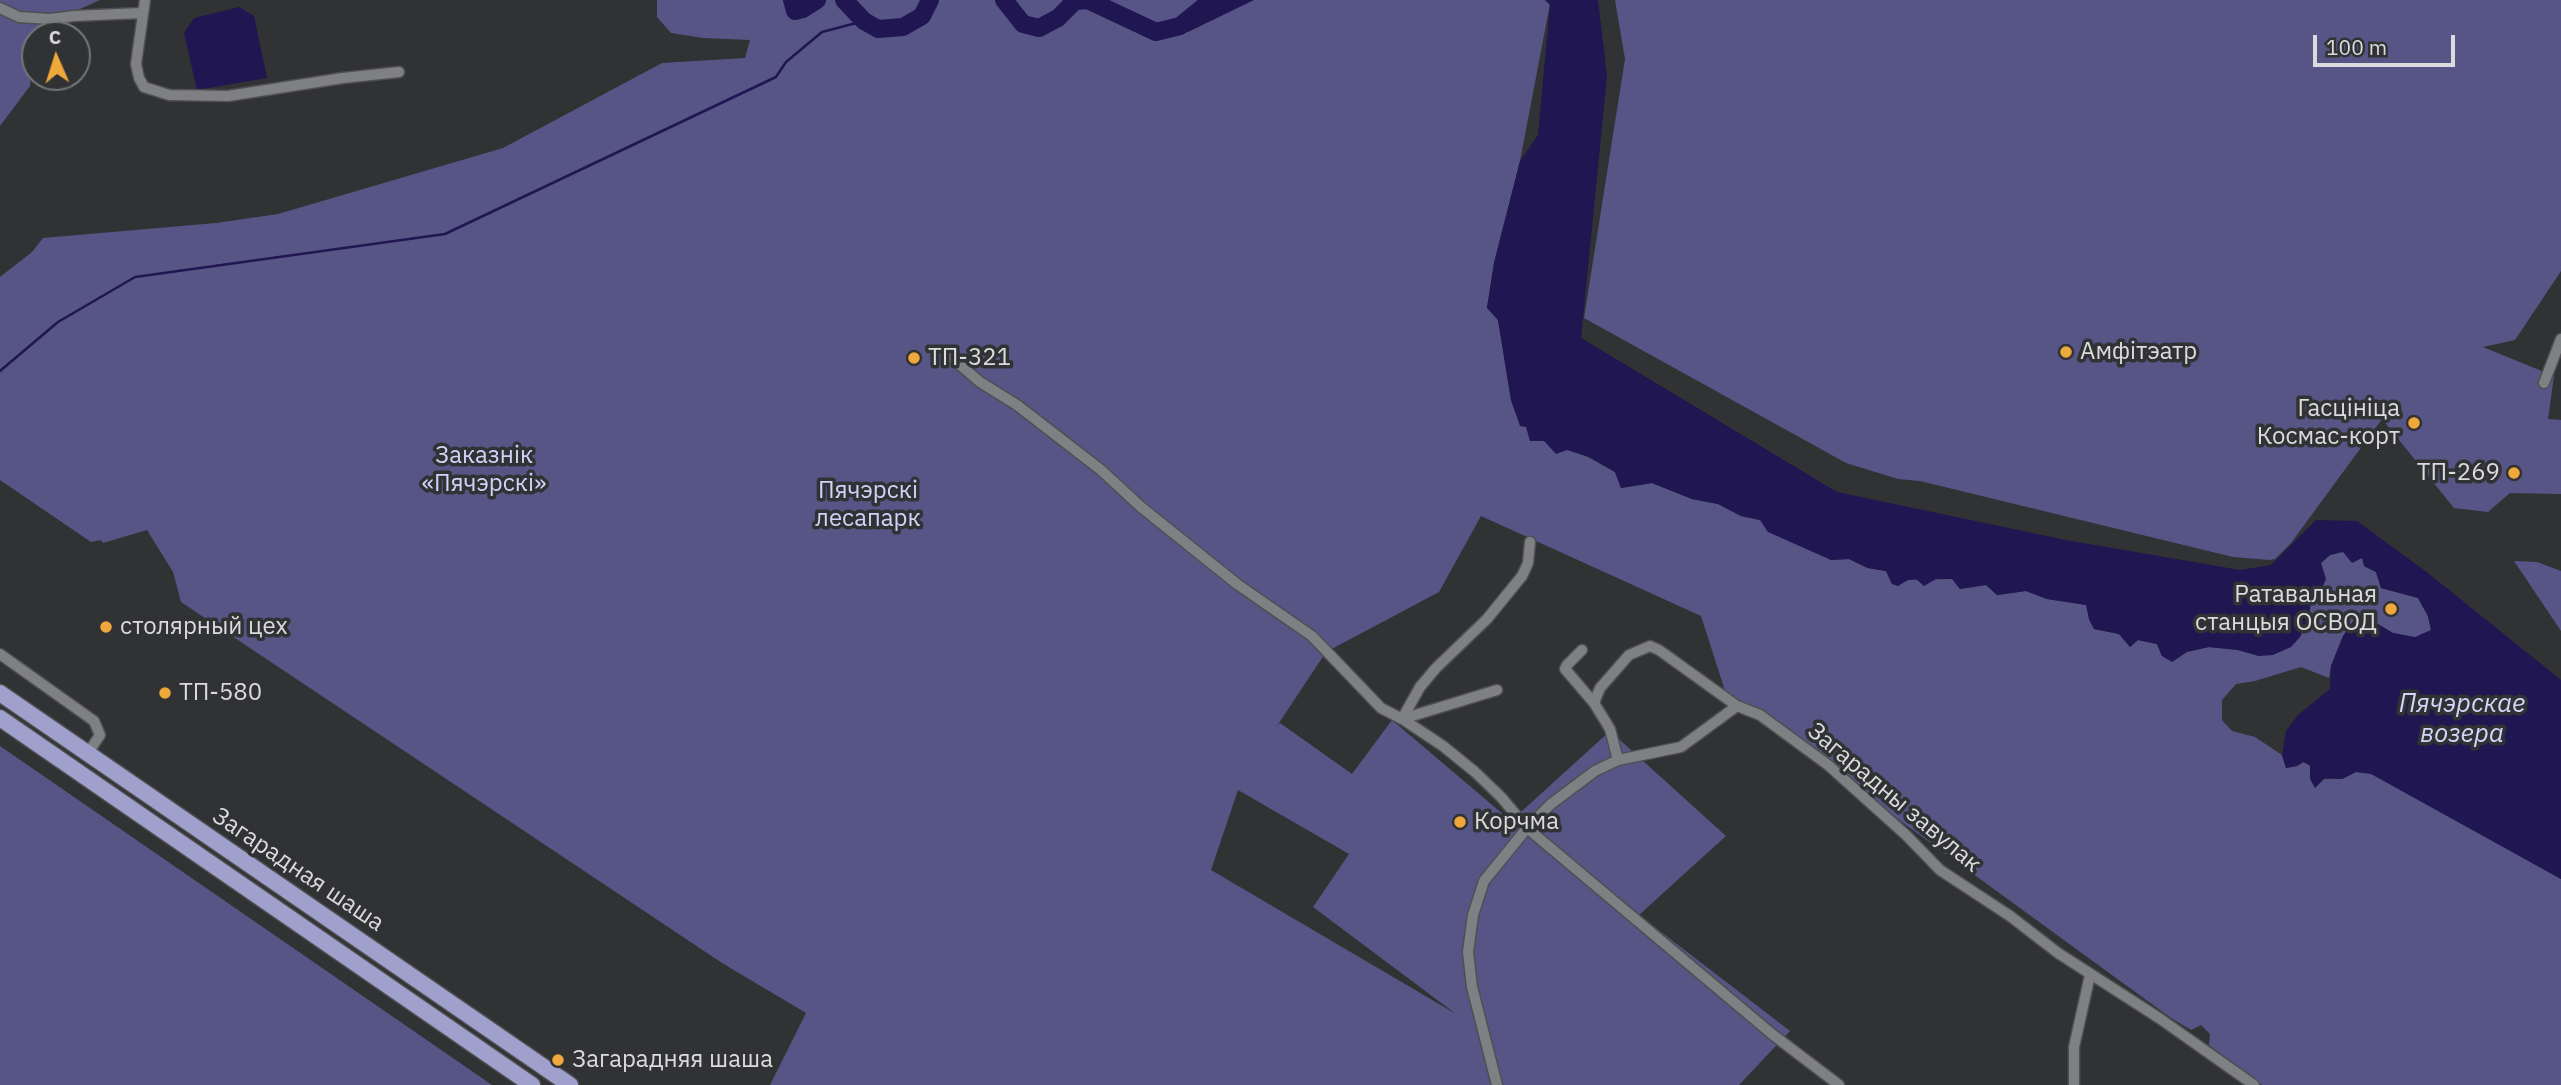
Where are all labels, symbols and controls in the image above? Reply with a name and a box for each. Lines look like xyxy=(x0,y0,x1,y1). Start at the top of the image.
north arrow xyxy=(21,21,91,91)
scale bar xyxy=(2316,21,2458,65)
text: С xyxy=(48,25,62,49)
text: 100 m xyxy=(2326,33,2387,61)
place label: Амфітэатр xyxy=(2080,338,2197,366)
place label: ТП-321 xyxy=(928,344,1011,372)
marker: Амфітэатр xyxy=(2058,344,2074,360)
marker: ТП-321 xyxy=(906,350,922,366)
place label: Гасцініца Космас-корт xyxy=(2257,395,2400,451)
marker: Гасцініца Космас-корт xyxy=(2406,415,2422,431)
park label: Заказнік «Пячэрскі» xyxy=(422,442,546,498)
place label: ТП-269 xyxy=(2417,459,2500,487)
marker: ТП-269 xyxy=(2506,465,2522,481)
park label: Пячэрскі лесапарк xyxy=(815,477,921,533)
place label: Ратавальная станцыя ОСВОД xyxy=(2195,581,2377,637)
marker: Ратавальная станцыя ОСВОД xyxy=(2383,601,2399,617)
place label: столярный цех xyxy=(120,613,288,641)
marker: столярный цех xyxy=(98,619,114,635)
place label: ТП-580 xyxy=(179,679,262,707)
marker: ТП-580 xyxy=(157,685,173,701)
water label: Пячэрскае возера xyxy=(2399,688,2525,750)
street label: Загарадны завулак xyxy=(1801,717,1987,879)
street label: Загарадная шаша xyxy=(207,802,389,938)
place label: Корчма xyxy=(1474,808,1559,836)
marker: Корчма xyxy=(1452,814,1468,830)
place label: Загарадняя шаша xyxy=(572,1046,773,1074)
marker: Загарадняя шаша xyxy=(550,1052,566,1068)

